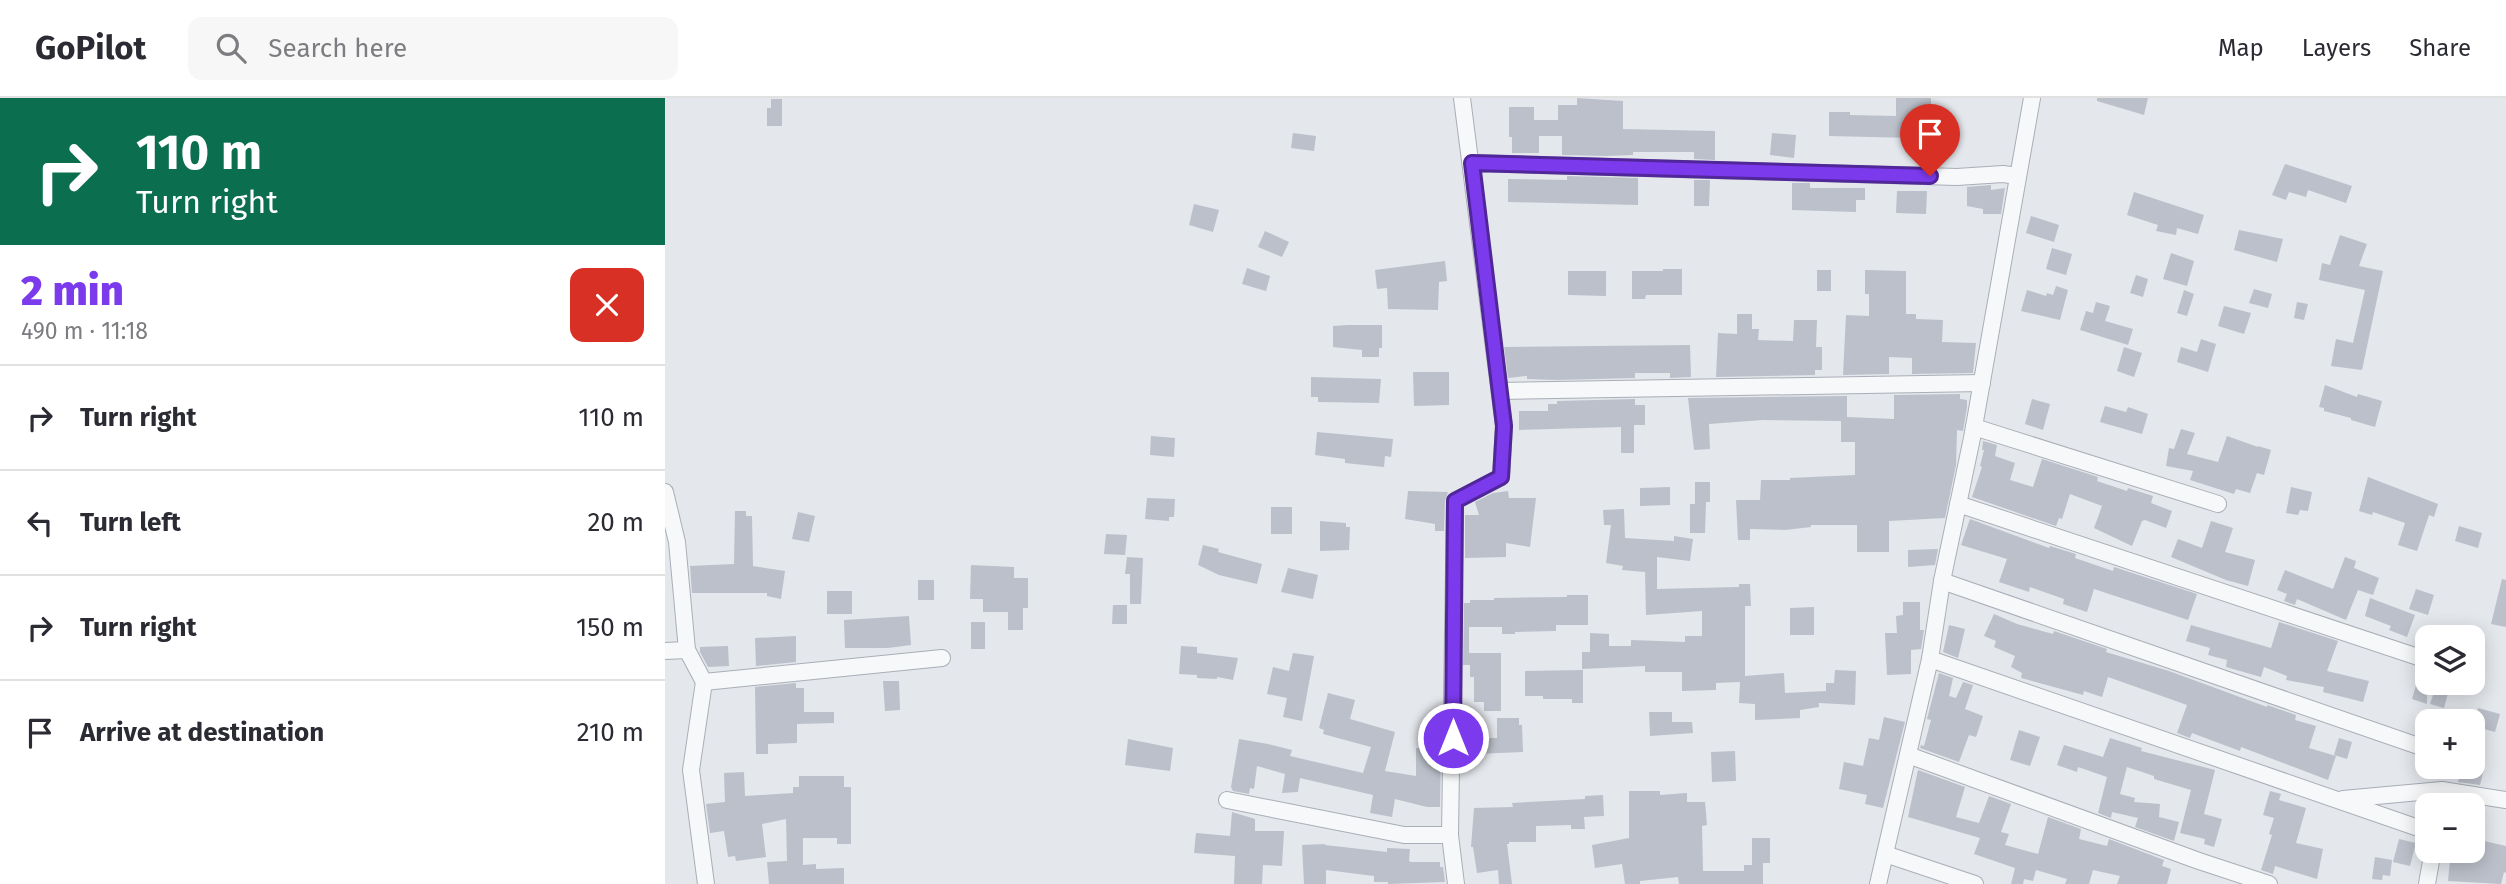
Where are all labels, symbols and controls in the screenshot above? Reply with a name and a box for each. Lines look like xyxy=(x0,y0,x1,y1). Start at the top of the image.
search box xyxy=(188,17,678,80)
text: GoPilot xyxy=(35,28,146,68)
icon: search xyxy=(212,29,250,67)
text: Search here xyxy=(268,33,407,64)
text: Map xyxy=(2218,34,2264,62)
text: Layers xyxy=(2302,34,2371,62)
text: Share xyxy=(2409,34,2471,62)
pin xyxy=(1900,104,1960,176)
icon: arrive xyxy=(1911,115,1949,153)
text: 110 m xyxy=(136,123,262,182)
icon: right xyxy=(21,126,112,217)
text: Turn right xyxy=(136,183,278,221)
text: 2 min xyxy=(21,266,124,316)
button: close xyxy=(570,268,644,342)
text: 490 m · 11:18 xyxy=(21,317,148,345)
icon: right xyxy=(21,399,59,437)
text: Turn right xyxy=(80,402,197,433)
text: 110 m xyxy=(578,402,644,433)
icon: left xyxy=(21,504,59,542)
text: Turn left xyxy=(80,507,181,538)
text: 20 m xyxy=(587,507,644,538)
icon: right xyxy=(21,609,59,647)
text: Turn right xyxy=(80,612,197,643)
text: 150 m xyxy=(576,612,644,643)
map controls xyxy=(2415,625,2485,863)
button: layers xyxy=(2415,625,2485,695)
position arrow xyxy=(1416,701,1490,775)
button: + xyxy=(2415,709,2485,779)
icon: arrive xyxy=(21,714,59,752)
text: Arrive at destination xyxy=(80,717,324,748)
text: 210 m xyxy=(577,717,644,748)
button: − xyxy=(2415,793,2485,863)

